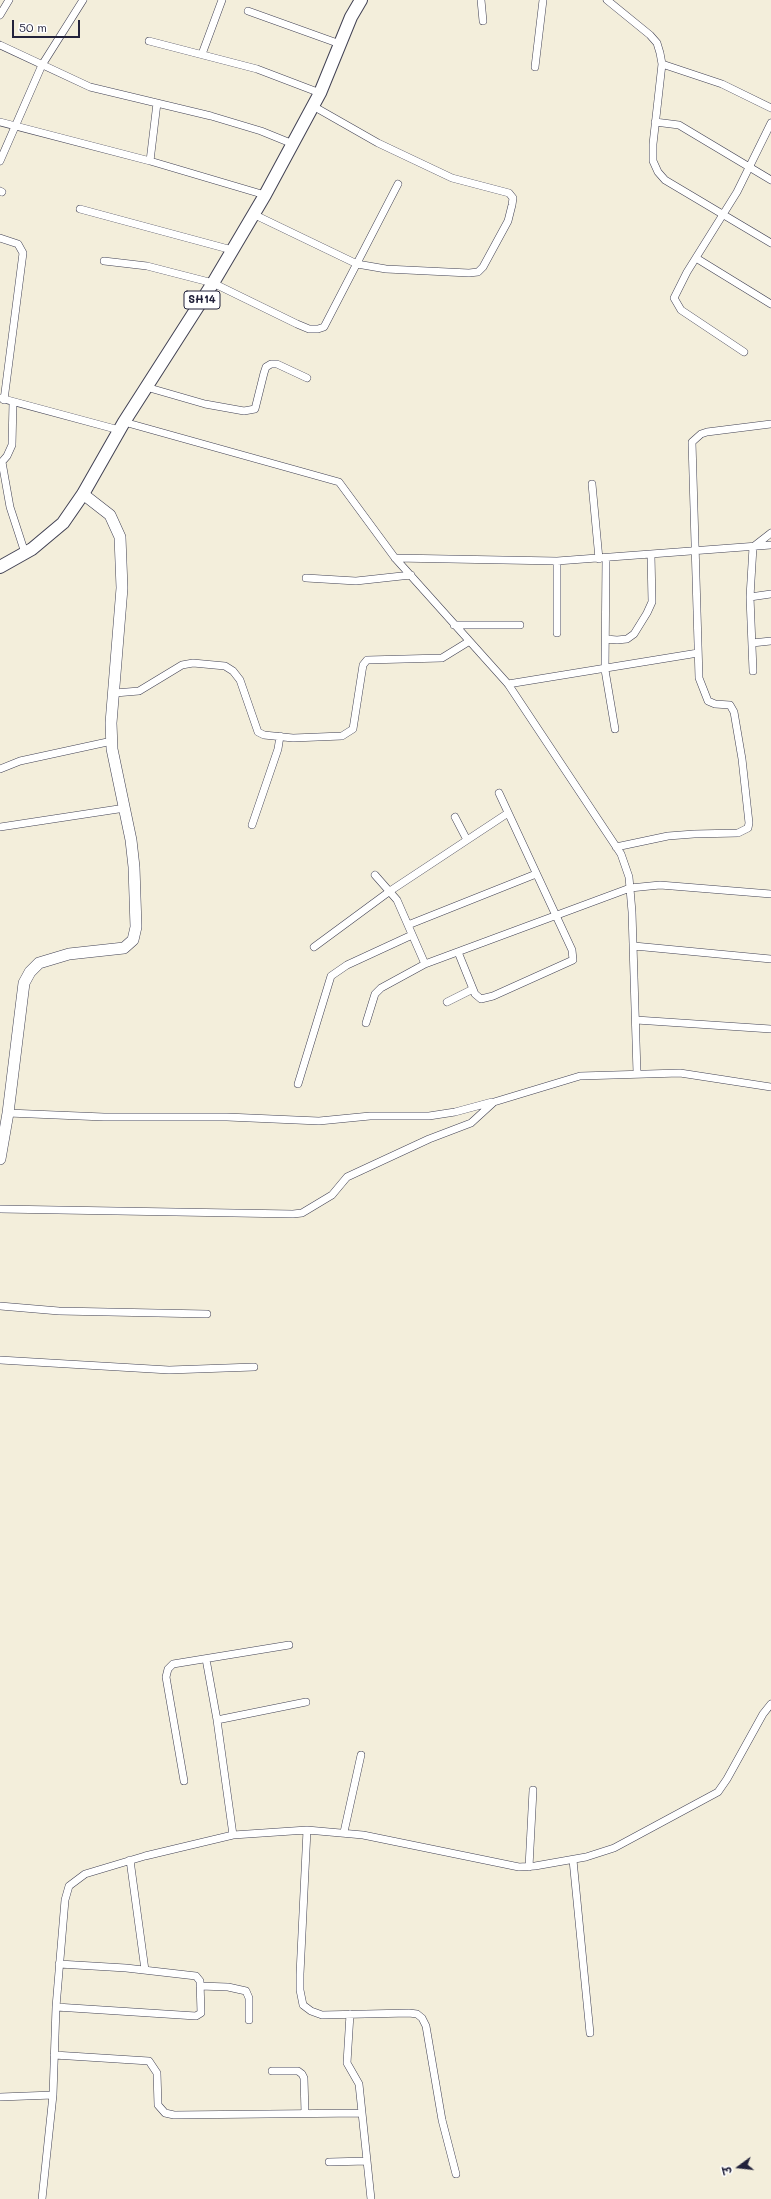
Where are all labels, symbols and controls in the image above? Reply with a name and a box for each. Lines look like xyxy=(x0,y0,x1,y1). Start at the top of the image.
scale bar xyxy=(14,12,82,38)
text: 50 m xyxy=(19,19,47,35)
road number: SH14 xyxy=(184,291,220,309)
north arrow xyxy=(719,2147,759,2187)
text: उ xyxy=(719,2165,735,2176)

